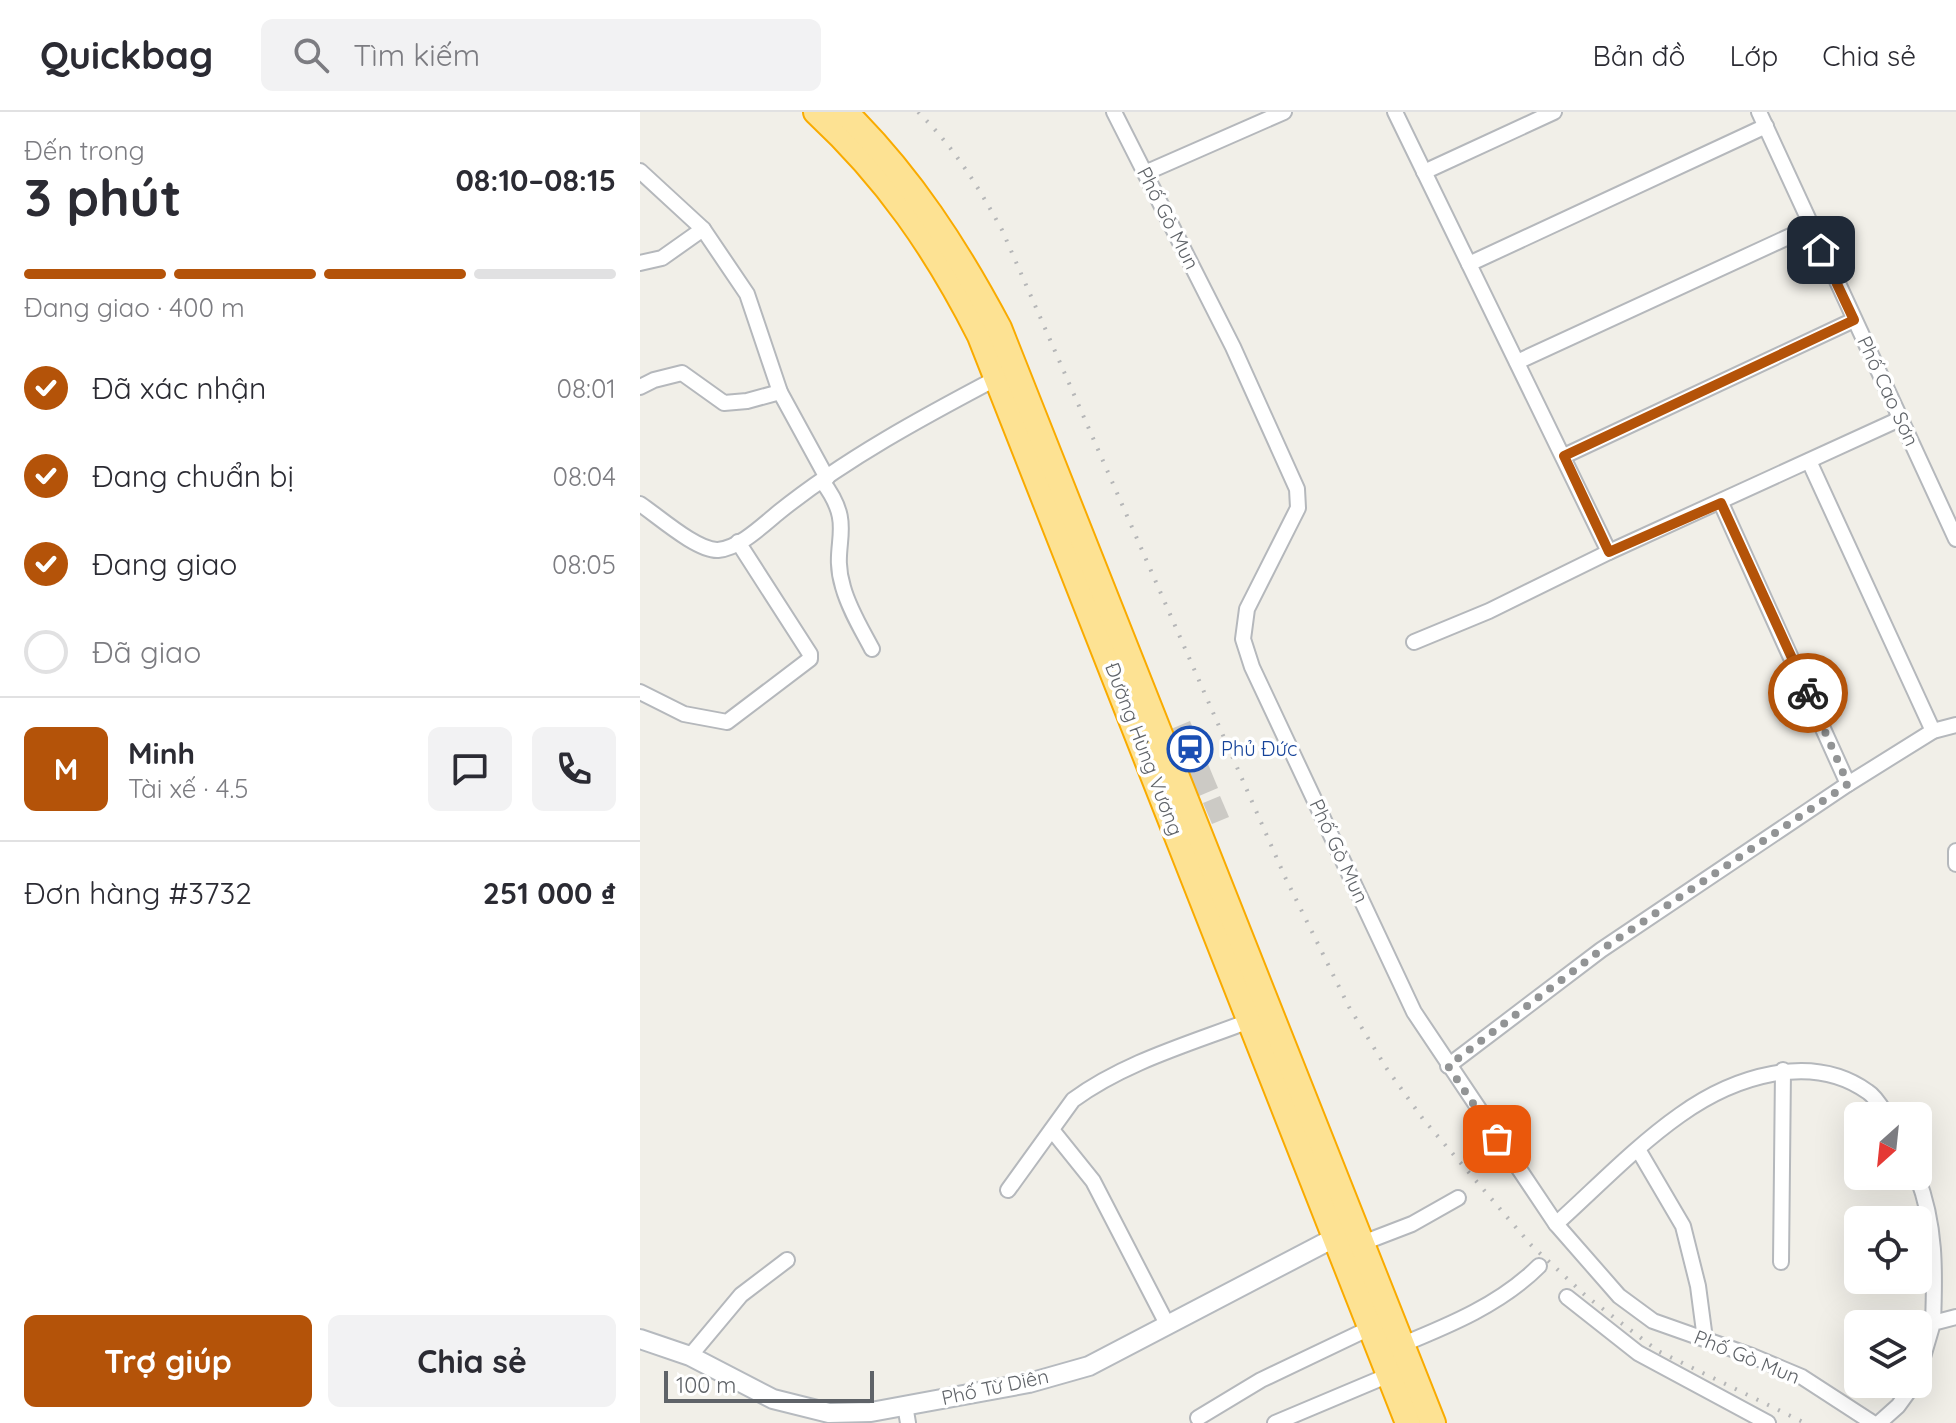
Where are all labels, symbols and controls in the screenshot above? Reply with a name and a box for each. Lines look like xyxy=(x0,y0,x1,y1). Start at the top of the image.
search box xyxy=(261,19,821,91)
text: Quickbag xyxy=(40,31,213,79)
icon: search xyxy=(289,33,333,77)
text: Tìm kiếm xyxy=(353,36,480,74)
text: Bản đồ xyxy=(1593,38,1685,73)
text: Lớp xyxy=(1729,38,1778,73)
text: Chia sẻ xyxy=(1822,38,1916,73)
text: Đến trong xyxy=(24,134,145,167)
text: 08:10–08:15 xyxy=(455,161,616,199)
street label: Phố Gò Mun xyxy=(1132,162,1205,273)
text: 3 phút xyxy=(24,164,181,229)
pin xyxy=(1787,216,1855,284)
icon: home xyxy=(1799,228,1843,272)
text: Đang giao · 400 m xyxy=(24,291,245,324)
street label: Phố Cao Sơn xyxy=(1852,332,1925,450)
icon: check xyxy=(24,366,68,410)
text: Đã xác nhận xyxy=(92,369,266,407)
text: 08:01 xyxy=(557,372,616,405)
icon: check xyxy=(24,454,68,498)
text: Đang chuẩn bị xyxy=(92,457,294,495)
text: 08:04 xyxy=(552,460,616,493)
icon: check xyxy=(24,542,68,586)
text: Đang giao xyxy=(92,545,237,583)
text: 08:05 xyxy=(552,548,616,581)
text: Đã giao xyxy=(92,633,201,671)
courier xyxy=(1768,653,1848,733)
street label: Đường Hùng Vương xyxy=(1100,659,1189,839)
icon: bike xyxy=(1786,671,1830,715)
station icon: Phủ Đức xyxy=(1166,725,1214,773)
button: chat xyxy=(428,727,512,811)
button: phone xyxy=(532,727,616,811)
text: Minh xyxy=(128,734,195,772)
place label: Phủ Đức xyxy=(1221,736,1297,761)
text: M xyxy=(54,750,78,788)
text: Tài xế · 4.5 xyxy=(128,772,248,805)
street label: Phố Gò Mun xyxy=(1305,795,1374,907)
text: Đơn hàng #3732 xyxy=(24,874,252,912)
text: 251 000 ₫ xyxy=(483,874,616,912)
north arrow xyxy=(1844,1102,1932,1190)
map controls xyxy=(1844,1102,1932,1398)
pin xyxy=(1463,1105,1531,1173)
icon: bag xyxy=(1475,1117,1519,1161)
button: locate xyxy=(1844,1206,1932,1294)
button: layers xyxy=(1844,1310,1932,1398)
button: Trợ giúp xyxy=(24,1315,312,1407)
button: Chia sẻ xyxy=(328,1315,616,1407)
street label: Phố Gò Mun xyxy=(1691,1324,1804,1389)
street label: Phố Từ Diên xyxy=(939,1363,1051,1410)
scale bar xyxy=(664,1367,874,1403)
text: 100 m xyxy=(676,1371,736,1399)

